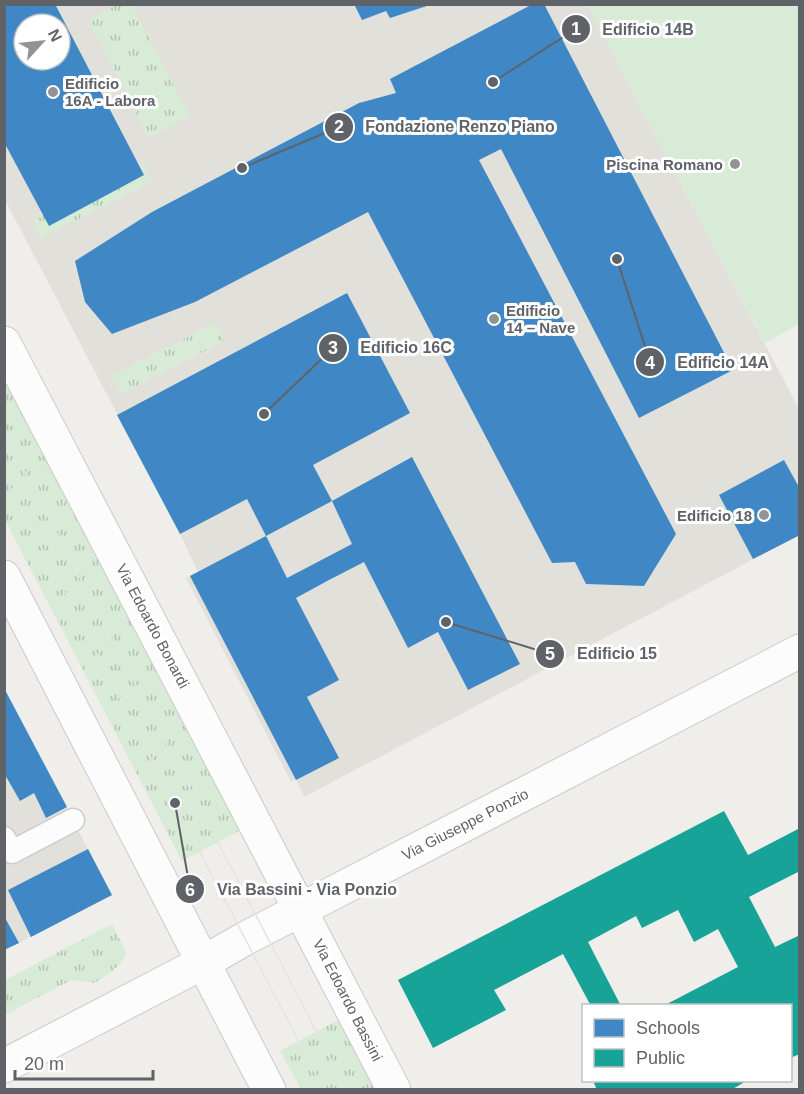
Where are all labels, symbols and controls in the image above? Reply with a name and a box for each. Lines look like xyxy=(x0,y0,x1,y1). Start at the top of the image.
north arrow xyxy=(12,12,72,72)
callout: Edificio 14B xyxy=(561,12,706,46)
text: 1 xyxy=(571,19,581,39)
text: Edificio 14B xyxy=(602,21,694,38)
text: N xyxy=(45,26,65,44)
place label: Edificio 16A - Labora xyxy=(65,75,156,109)
marker: Edificio 16A - Labora xyxy=(46,85,60,99)
callout: Fondazione Renzo Piano xyxy=(324,110,567,144)
text: 2 xyxy=(334,117,344,137)
text: Fondazione Renzo Piano xyxy=(365,118,555,135)
place label: Piscina Romano xyxy=(606,156,723,173)
marker: Piscina Romano xyxy=(728,157,742,171)
place label: Edificio 14 – Nave xyxy=(506,302,575,336)
marker: Edificio 14 – Nave xyxy=(487,312,501,326)
callout: Edificio 16C xyxy=(318,331,463,365)
text: 3 xyxy=(328,338,338,358)
text: Edificio 16C xyxy=(360,339,452,356)
callout: Edificio 14A xyxy=(635,345,781,379)
text: 4 xyxy=(645,353,655,373)
text: Edificio 14A xyxy=(677,354,769,371)
place label: Edificio 18 xyxy=(677,507,752,524)
marker: Edificio 18 xyxy=(757,508,771,522)
street label: Via Edoardo Bonardi xyxy=(113,561,193,691)
callout: Edificio 15 xyxy=(535,637,669,671)
text: 5 xyxy=(545,644,555,664)
text: Edificio 15 xyxy=(577,645,657,662)
street label: Via Giuseppe Ponzio xyxy=(399,785,531,863)
callout: Via Bassini - Via Ponzio xyxy=(175,872,409,906)
text: 6 xyxy=(185,880,195,900)
text: Via Bassini - Via Ponzio xyxy=(217,881,397,898)
street label: Via Edoardo Bassini xyxy=(310,936,386,1064)
legend xyxy=(582,1004,792,1082)
text: Schools xyxy=(636,1018,700,1038)
scale bar xyxy=(15,1043,153,1081)
text: Public xyxy=(636,1048,685,1068)
text: 20 m xyxy=(24,1054,64,1074)

